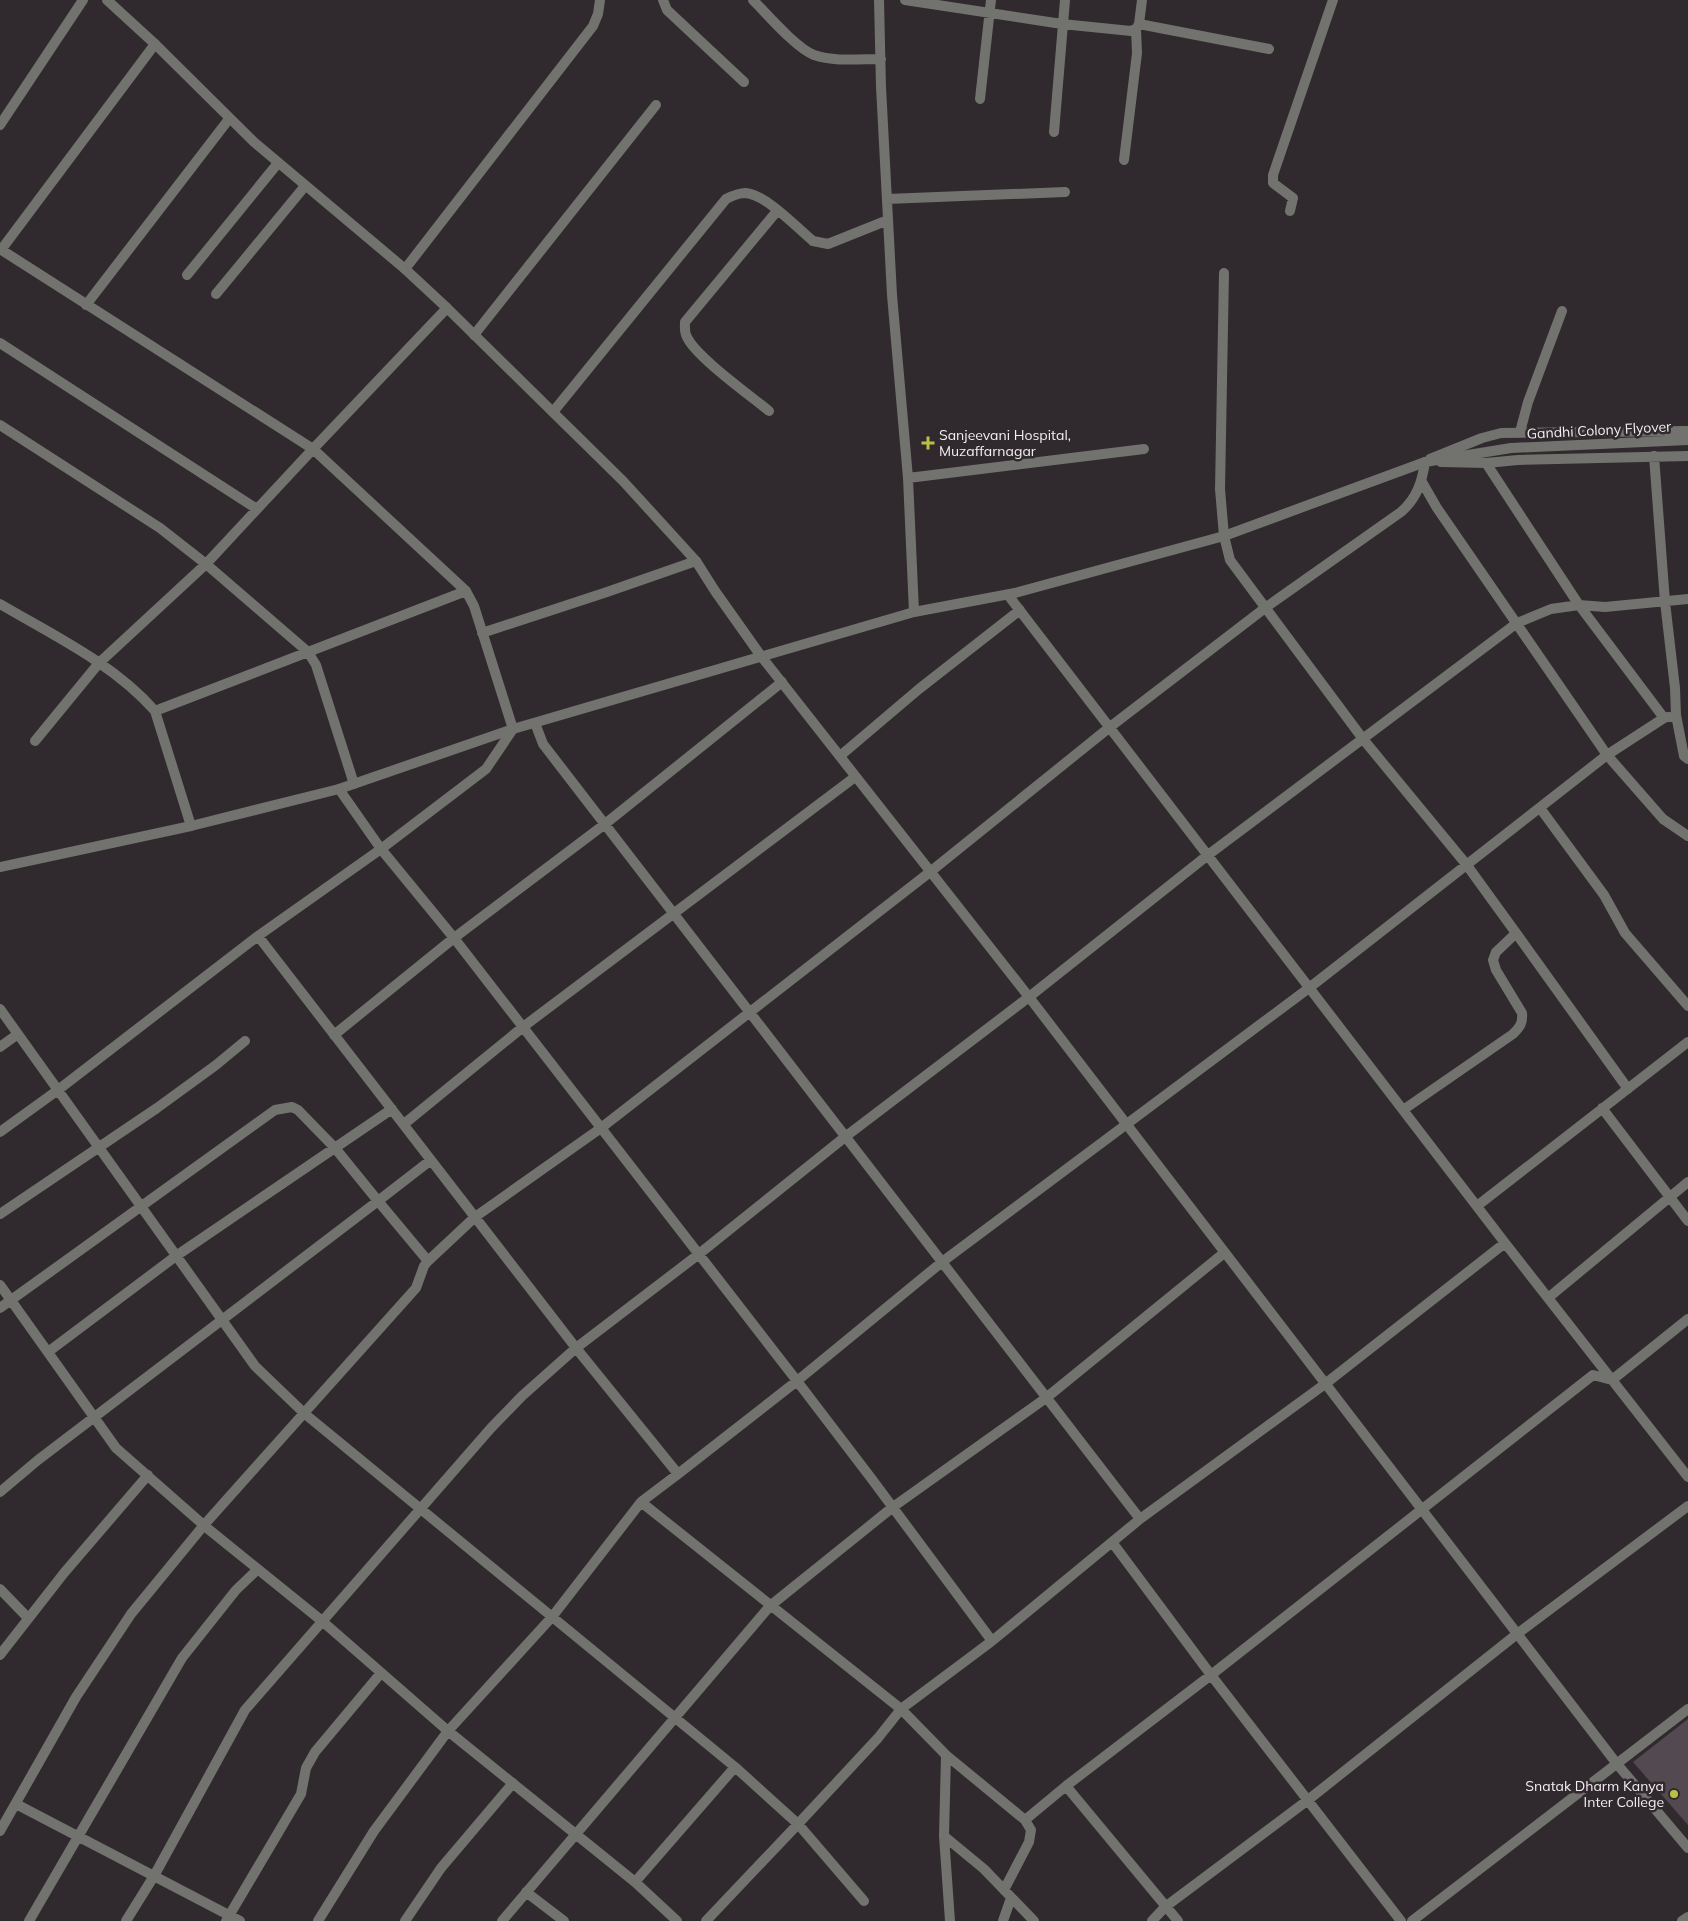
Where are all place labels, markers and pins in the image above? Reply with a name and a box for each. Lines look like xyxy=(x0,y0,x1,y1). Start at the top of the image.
place label: Sanjeevani Hospital, Muzaffarnagar xyxy=(939,426,1071,460)
marker: Sanjeevani Hospital, Muzaffarnagar xyxy=(921,436,935,450)
place label: Snatak Dharm Kanya Inter College xyxy=(1525,1777,1664,1811)
marker: Snatak Dharm Kanya Inter College xyxy=(1668,1788,1680,1800)

